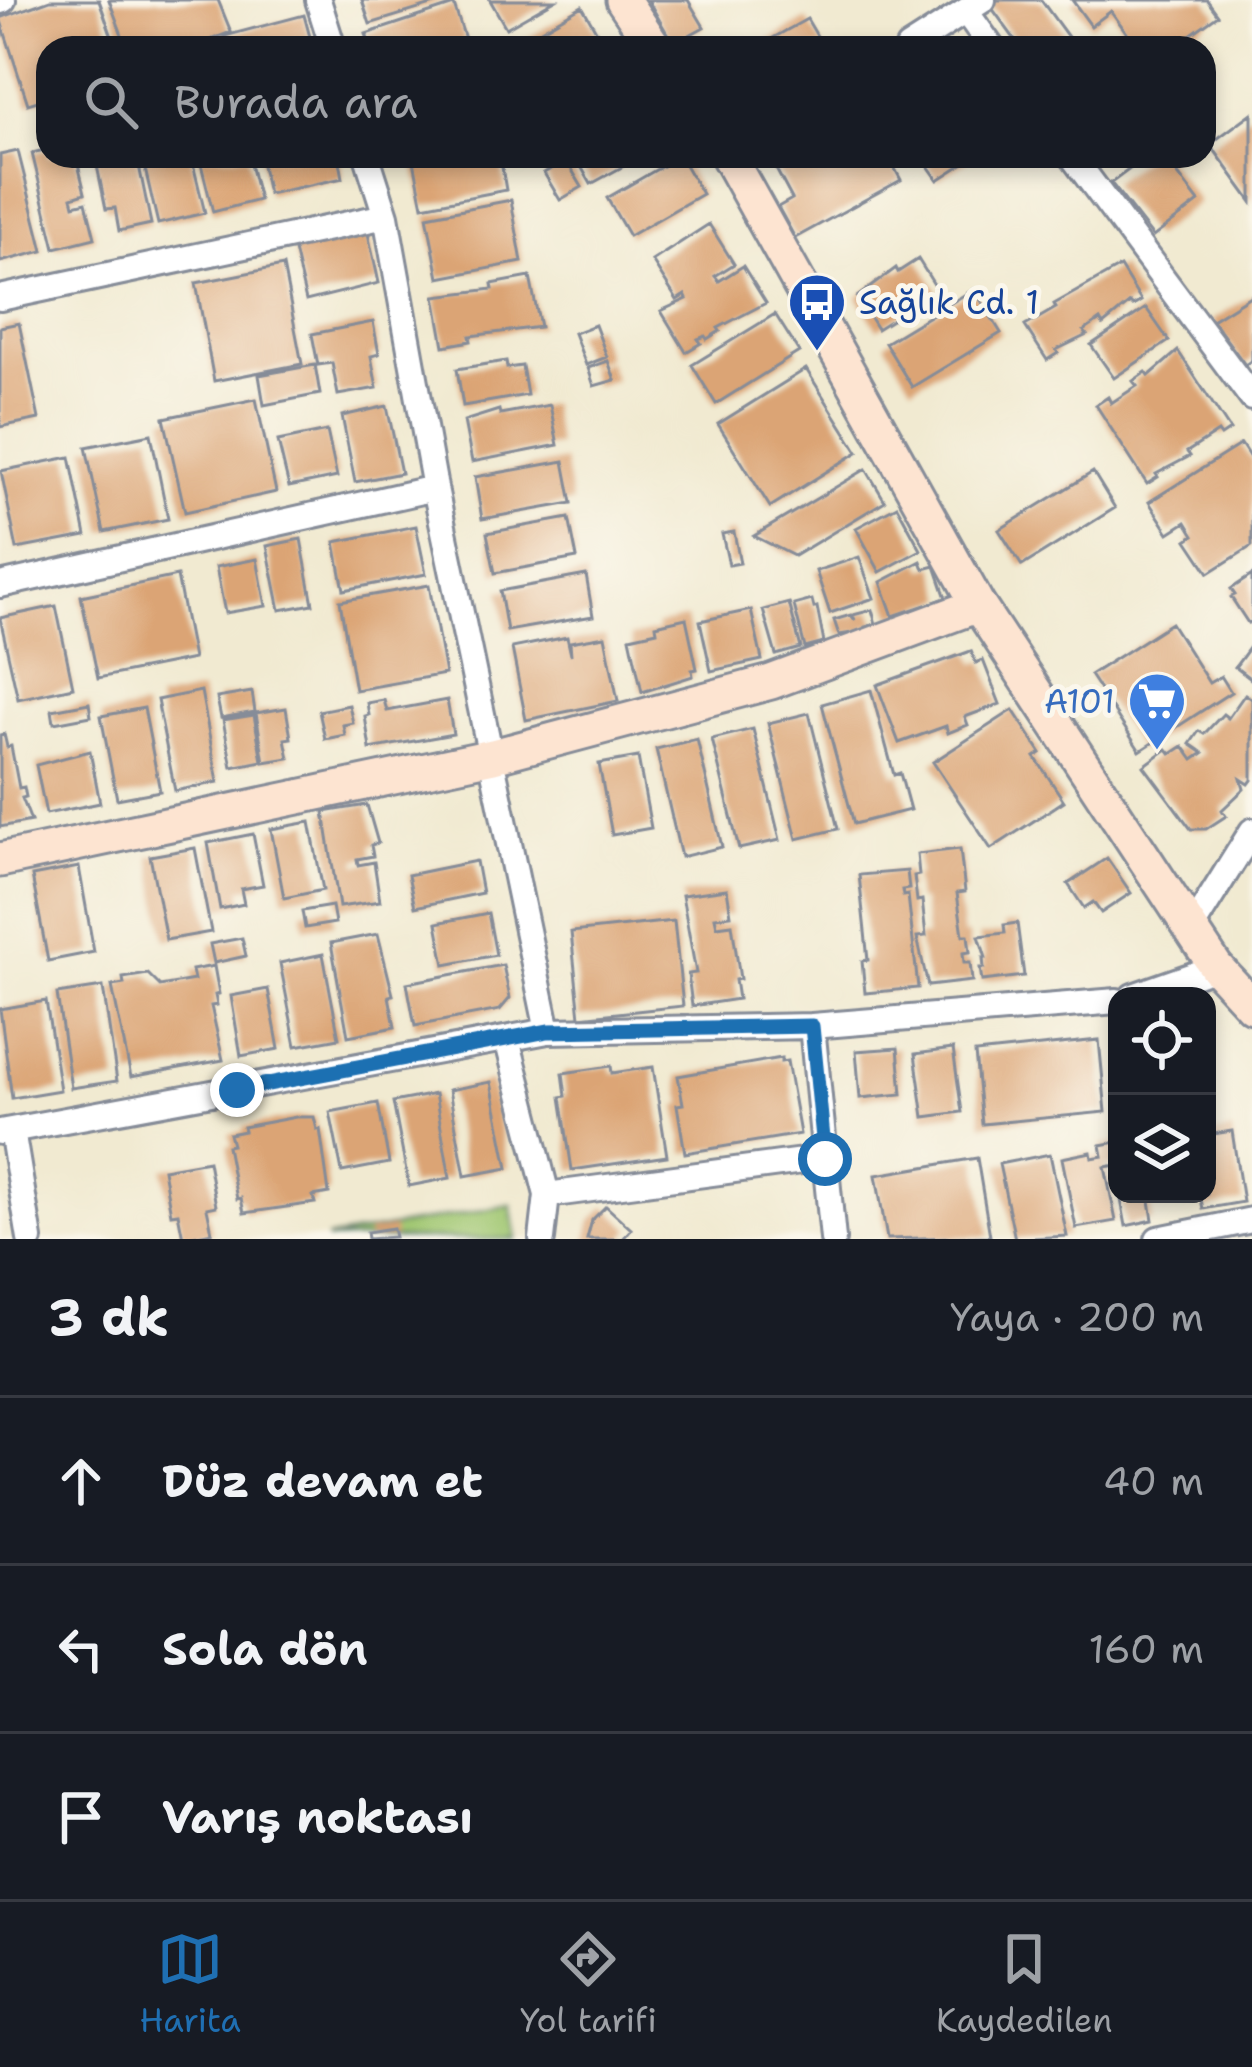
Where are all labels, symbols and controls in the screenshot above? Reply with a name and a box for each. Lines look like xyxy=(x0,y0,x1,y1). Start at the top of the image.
search box xyxy=(36,36,1216,168)
icon: search xyxy=(78,69,144,135)
text: Burada ara xyxy=(174,72,417,132)
bus stop icon: Sağlık Cd. 1 xyxy=(786,271,848,353)
place label: Sağlık Cd. 1 xyxy=(859,280,1039,325)
supermarket icon: A101 xyxy=(1126,670,1188,752)
place label: A101 xyxy=(1044,679,1115,724)
map controls xyxy=(1108,987,1216,1203)
button: locate xyxy=(1108,987,1216,1095)
route end xyxy=(210,1063,264,1117)
button: layers xyxy=(1108,1095,1216,1203)
route start xyxy=(798,1132,852,1186)
text: 3 dk xyxy=(48,1283,169,1351)
text: Yaya · 200 m xyxy=(950,1291,1204,1343)
icon: ahead xyxy=(48,1448,114,1514)
text: Düz devam et xyxy=(162,1451,483,1511)
text: 40 m xyxy=(1103,1455,1204,1507)
icon: left xyxy=(48,1616,114,1682)
text: Sola dön xyxy=(162,1619,368,1679)
text: 160 m xyxy=(1089,1623,1204,1675)
icon: arrive xyxy=(48,1784,114,1850)
text: Varış noktası xyxy=(162,1787,473,1847)
tab: Harita xyxy=(140,1926,241,2043)
tab: Yol tarifi xyxy=(520,1926,657,2043)
tab: Kaydedilen xyxy=(936,1926,1112,2043)

